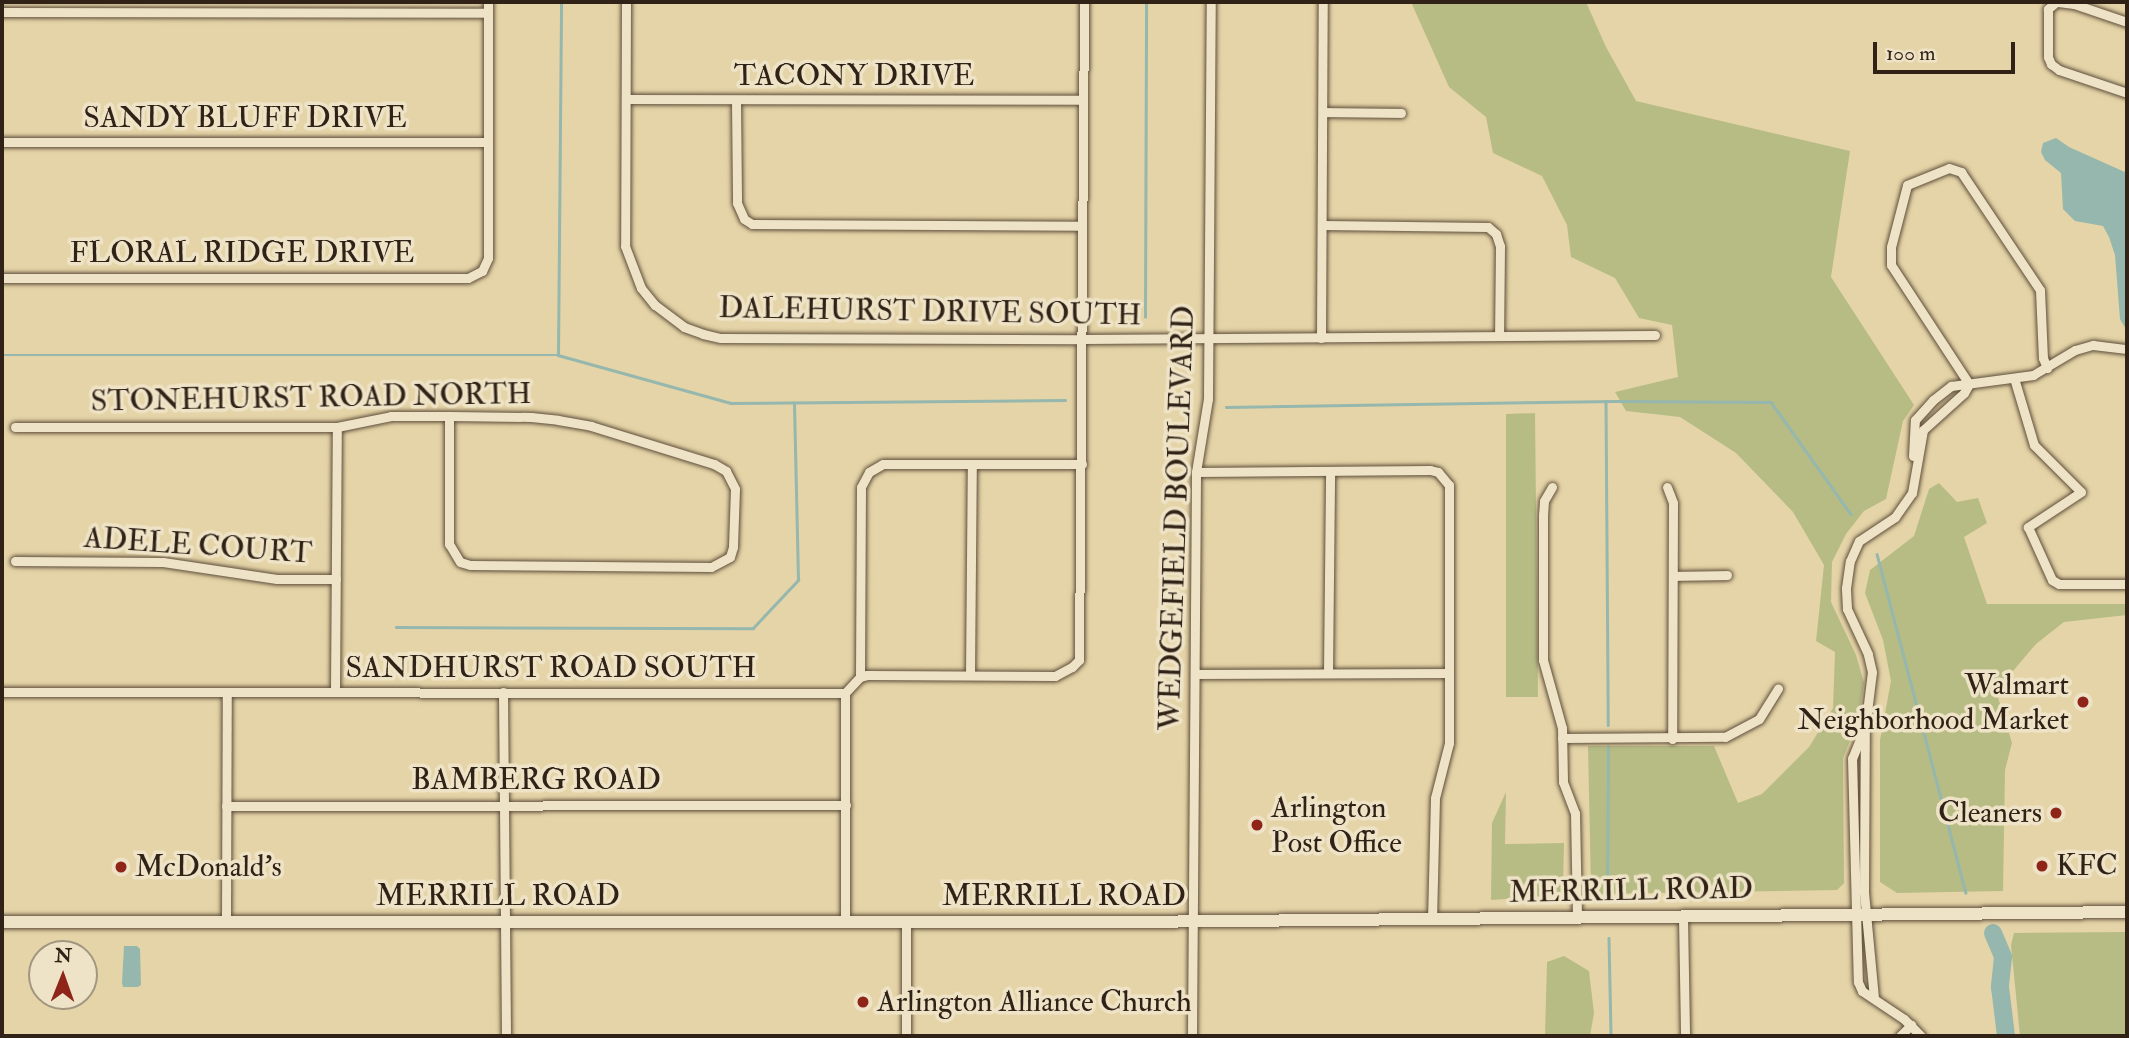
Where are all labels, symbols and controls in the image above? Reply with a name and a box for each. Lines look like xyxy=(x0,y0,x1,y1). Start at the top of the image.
scale bar xyxy=(1877,28,2019,72)
text: 100 m xyxy=(1886,40,1936,67)
street label: TACONY DRIVE xyxy=(734,58,974,94)
street label: SANDY BLUFF DRIVE xyxy=(83,100,407,136)
street label: FLORAL RIDGE DRIVE xyxy=(70,235,414,271)
street label: DALEHURST DRIVE SOUTH xyxy=(718,290,1142,334)
street label: WEDGEFIELD BOULEVARD xyxy=(1152,305,1202,731)
street label: STONEHURST ROAD NORTH xyxy=(90,376,532,420)
street label: ADELE COURT xyxy=(83,520,313,572)
street label: SANDHURST ROAD SOUTH xyxy=(346,650,756,686)
place label: Walmart Neighborhood Market xyxy=(1798,667,2069,738)
marker: Walmart Neighborhood Market xyxy=(2075,694,2091,710)
street label: BAMBERG ROAD xyxy=(411,762,661,798)
place label: Arlington Post Office xyxy=(1271,790,1402,860)
place label: Cleaners xyxy=(1938,795,2042,831)
marker: Cleaners xyxy=(2048,805,2064,821)
marker: Arlington Post Office xyxy=(1249,817,1265,833)
place label: KFC xyxy=(2056,848,2118,884)
place label: McDonald's xyxy=(135,849,282,885)
marker: KFC xyxy=(2034,858,2050,874)
marker: McDonald's xyxy=(113,859,129,875)
street label: MERRILL ROAD xyxy=(1509,871,1753,911)
street label: MERRILL ROAD xyxy=(376,878,620,914)
street label: MERRILL ROAD xyxy=(942,878,1186,914)
north arrow xyxy=(28,940,98,1010)
text: N xyxy=(55,944,72,968)
place label: Arlington Alliance Church xyxy=(877,984,1192,1020)
marker: Arlington Alliance Church xyxy=(855,994,871,1010)

